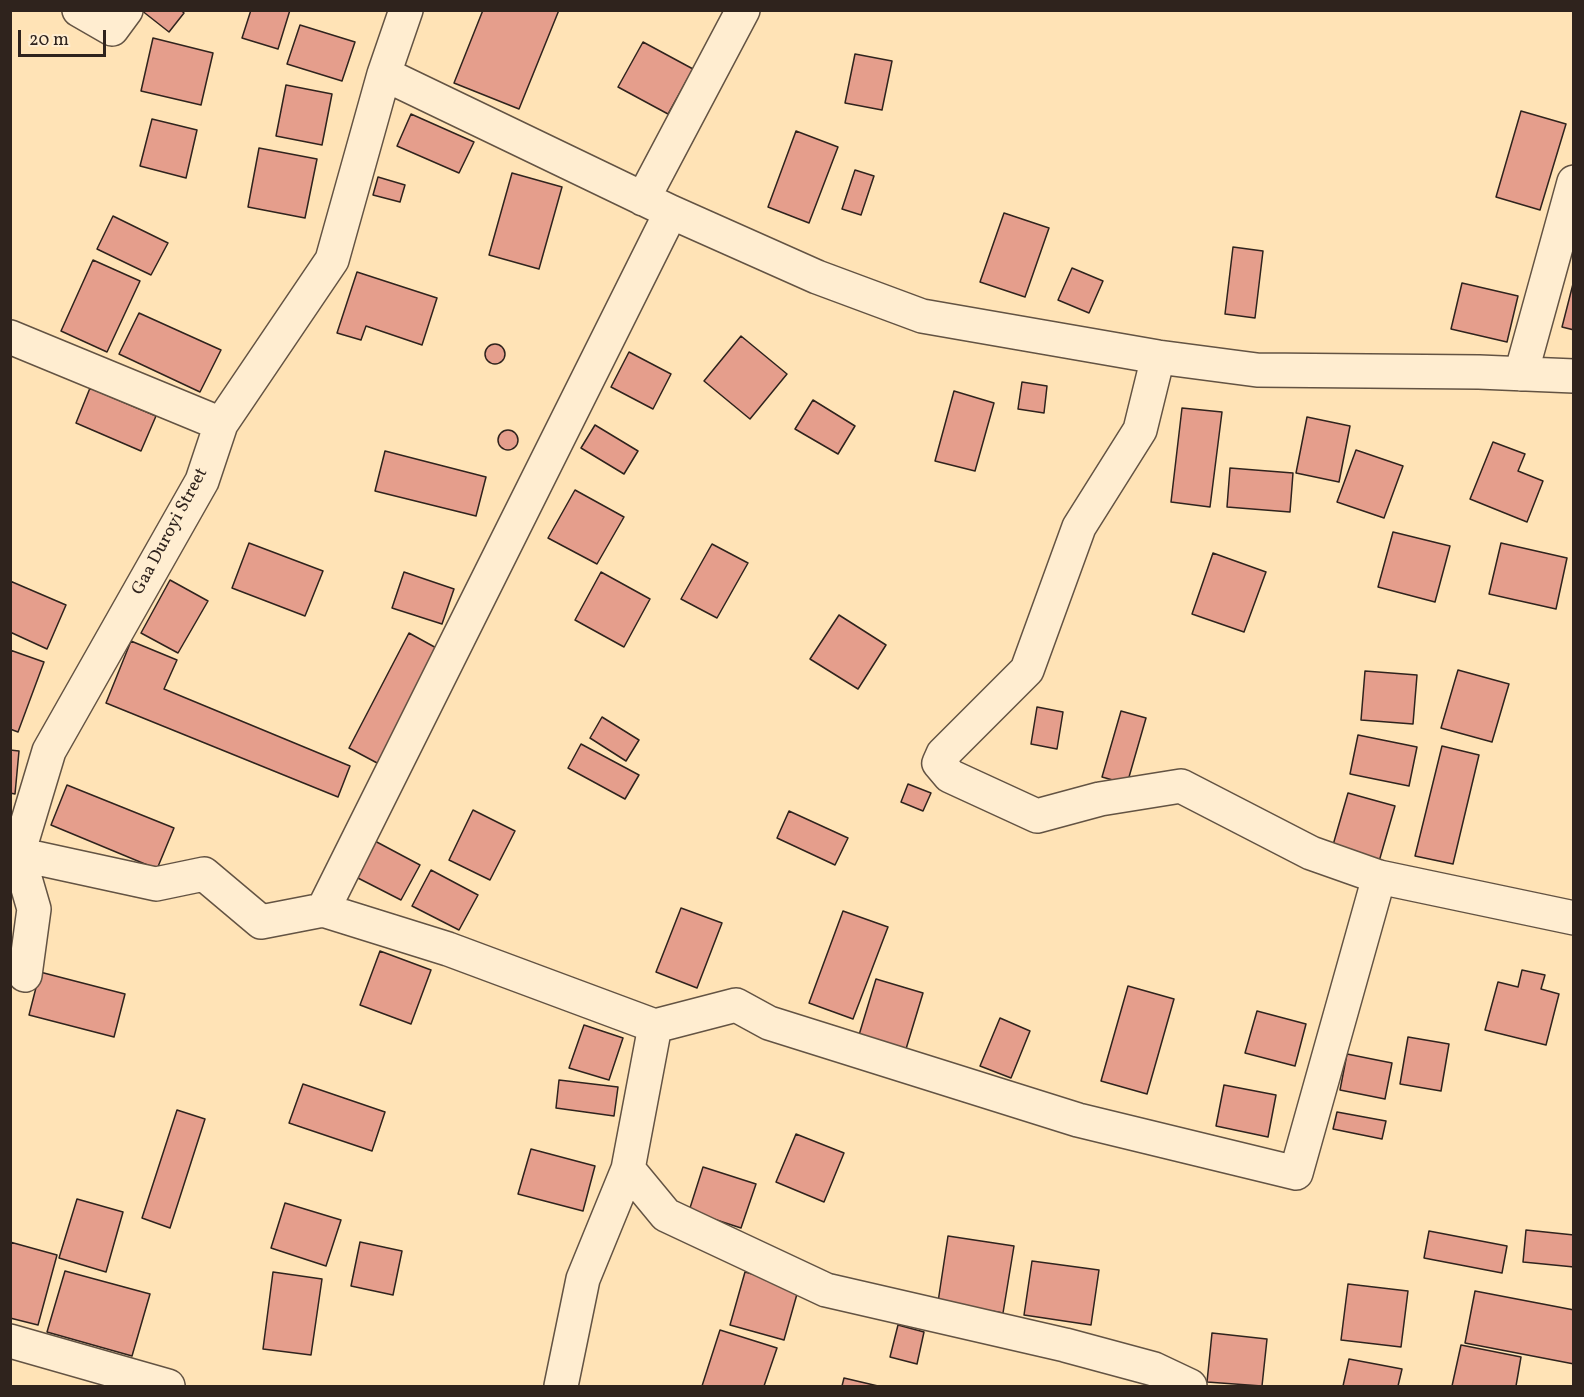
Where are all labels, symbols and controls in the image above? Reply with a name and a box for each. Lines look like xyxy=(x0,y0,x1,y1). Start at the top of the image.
scale bar xyxy=(21,18,110,56)
text: 20 m xyxy=(29,28,69,53)
street label: Gaa Duroyi Street xyxy=(128,465,214,599)

